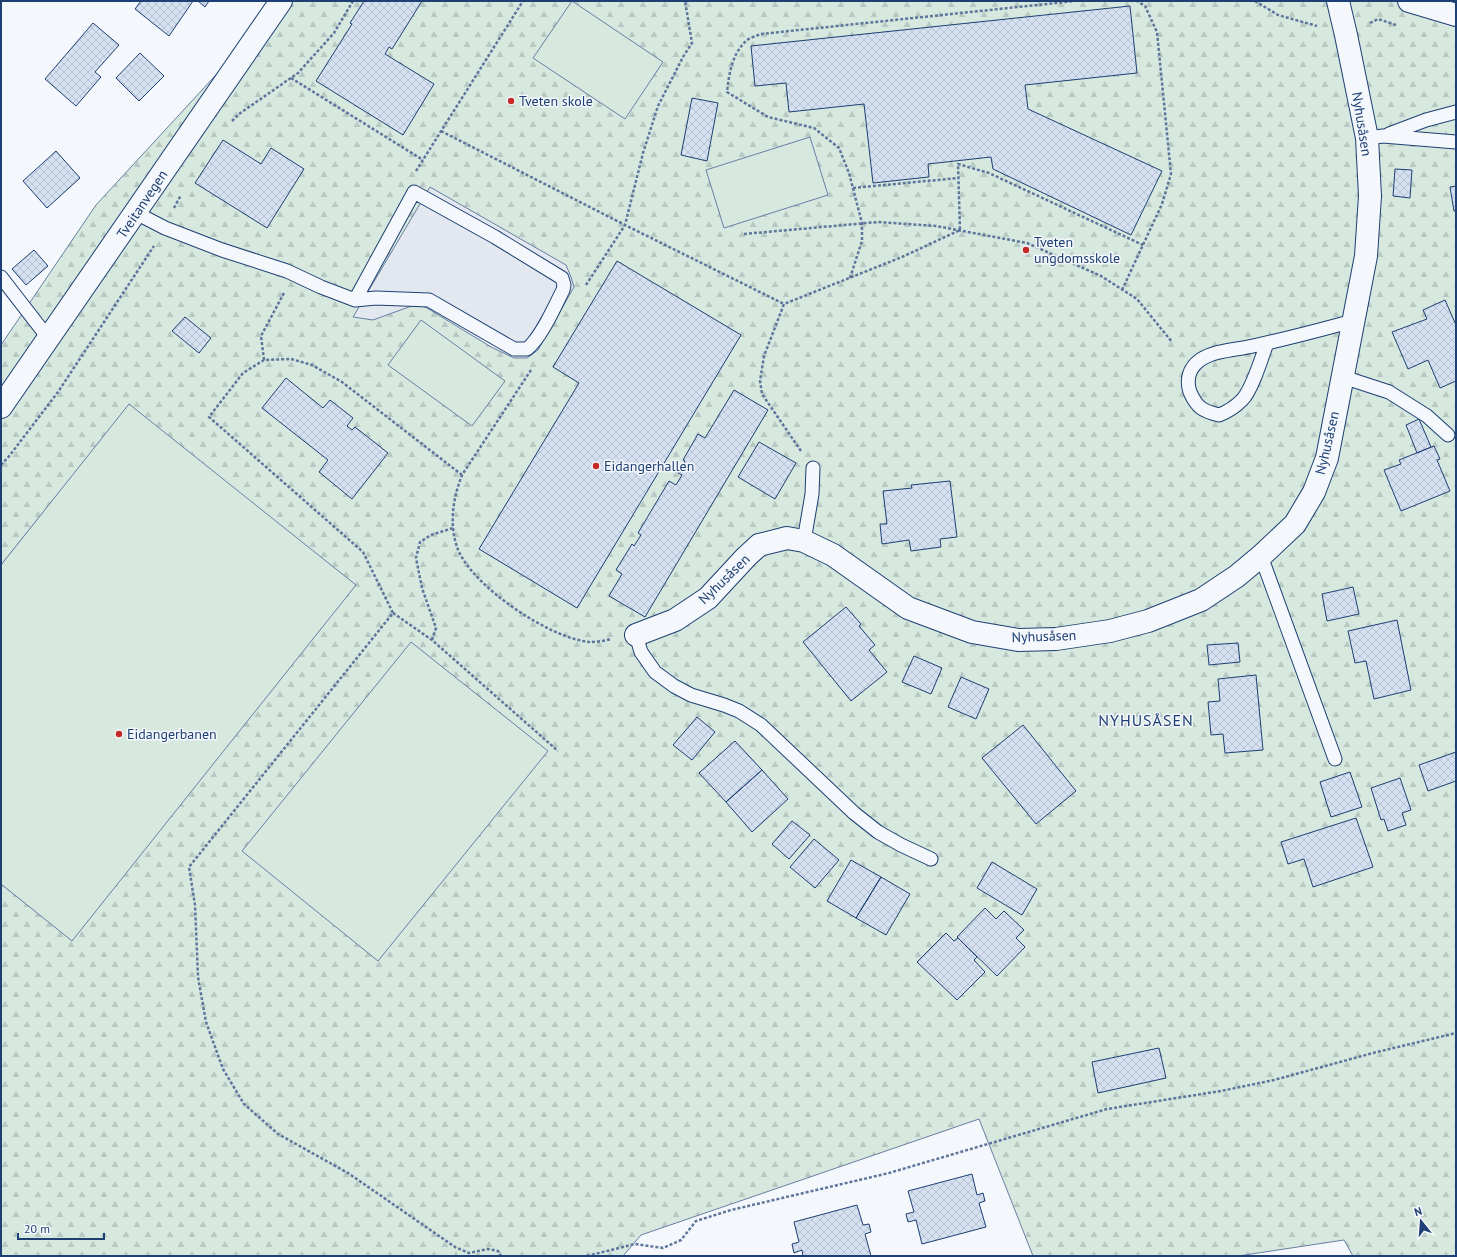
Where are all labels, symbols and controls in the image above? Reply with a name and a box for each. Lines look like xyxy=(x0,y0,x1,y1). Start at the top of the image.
street label: Nyhusåsen xyxy=(1348,91,1376,157)
place label: Tveten skole xyxy=(519,92,593,110)
marker: Tveten skole xyxy=(506,96,516,106)
street label: Tveitanvegen xyxy=(113,166,171,242)
place label: Tveten ungdomsskole xyxy=(1034,233,1120,267)
marker: Tveten ungdomsskole xyxy=(1021,245,1031,255)
street label: Nyhusåsen xyxy=(1311,409,1343,477)
place label: Eidangerhallen xyxy=(604,457,694,475)
marker: Eidangerhallen xyxy=(591,461,601,471)
street label: Nyhusåsen xyxy=(694,550,754,608)
street label: Nyhusåsen xyxy=(1011,626,1077,646)
district label: NYHUSÅSEN xyxy=(1098,710,1194,730)
place label: Eidangerbanen xyxy=(127,725,217,743)
marker: Eidangerbanen xyxy=(114,729,124,739)
north arrow xyxy=(1401,1201,1441,1241)
text: N xyxy=(1413,1204,1424,1219)
scale bar xyxy=(18,1215,104,1241)
text: 20 m xyxy=(24,1221,50,1236)

